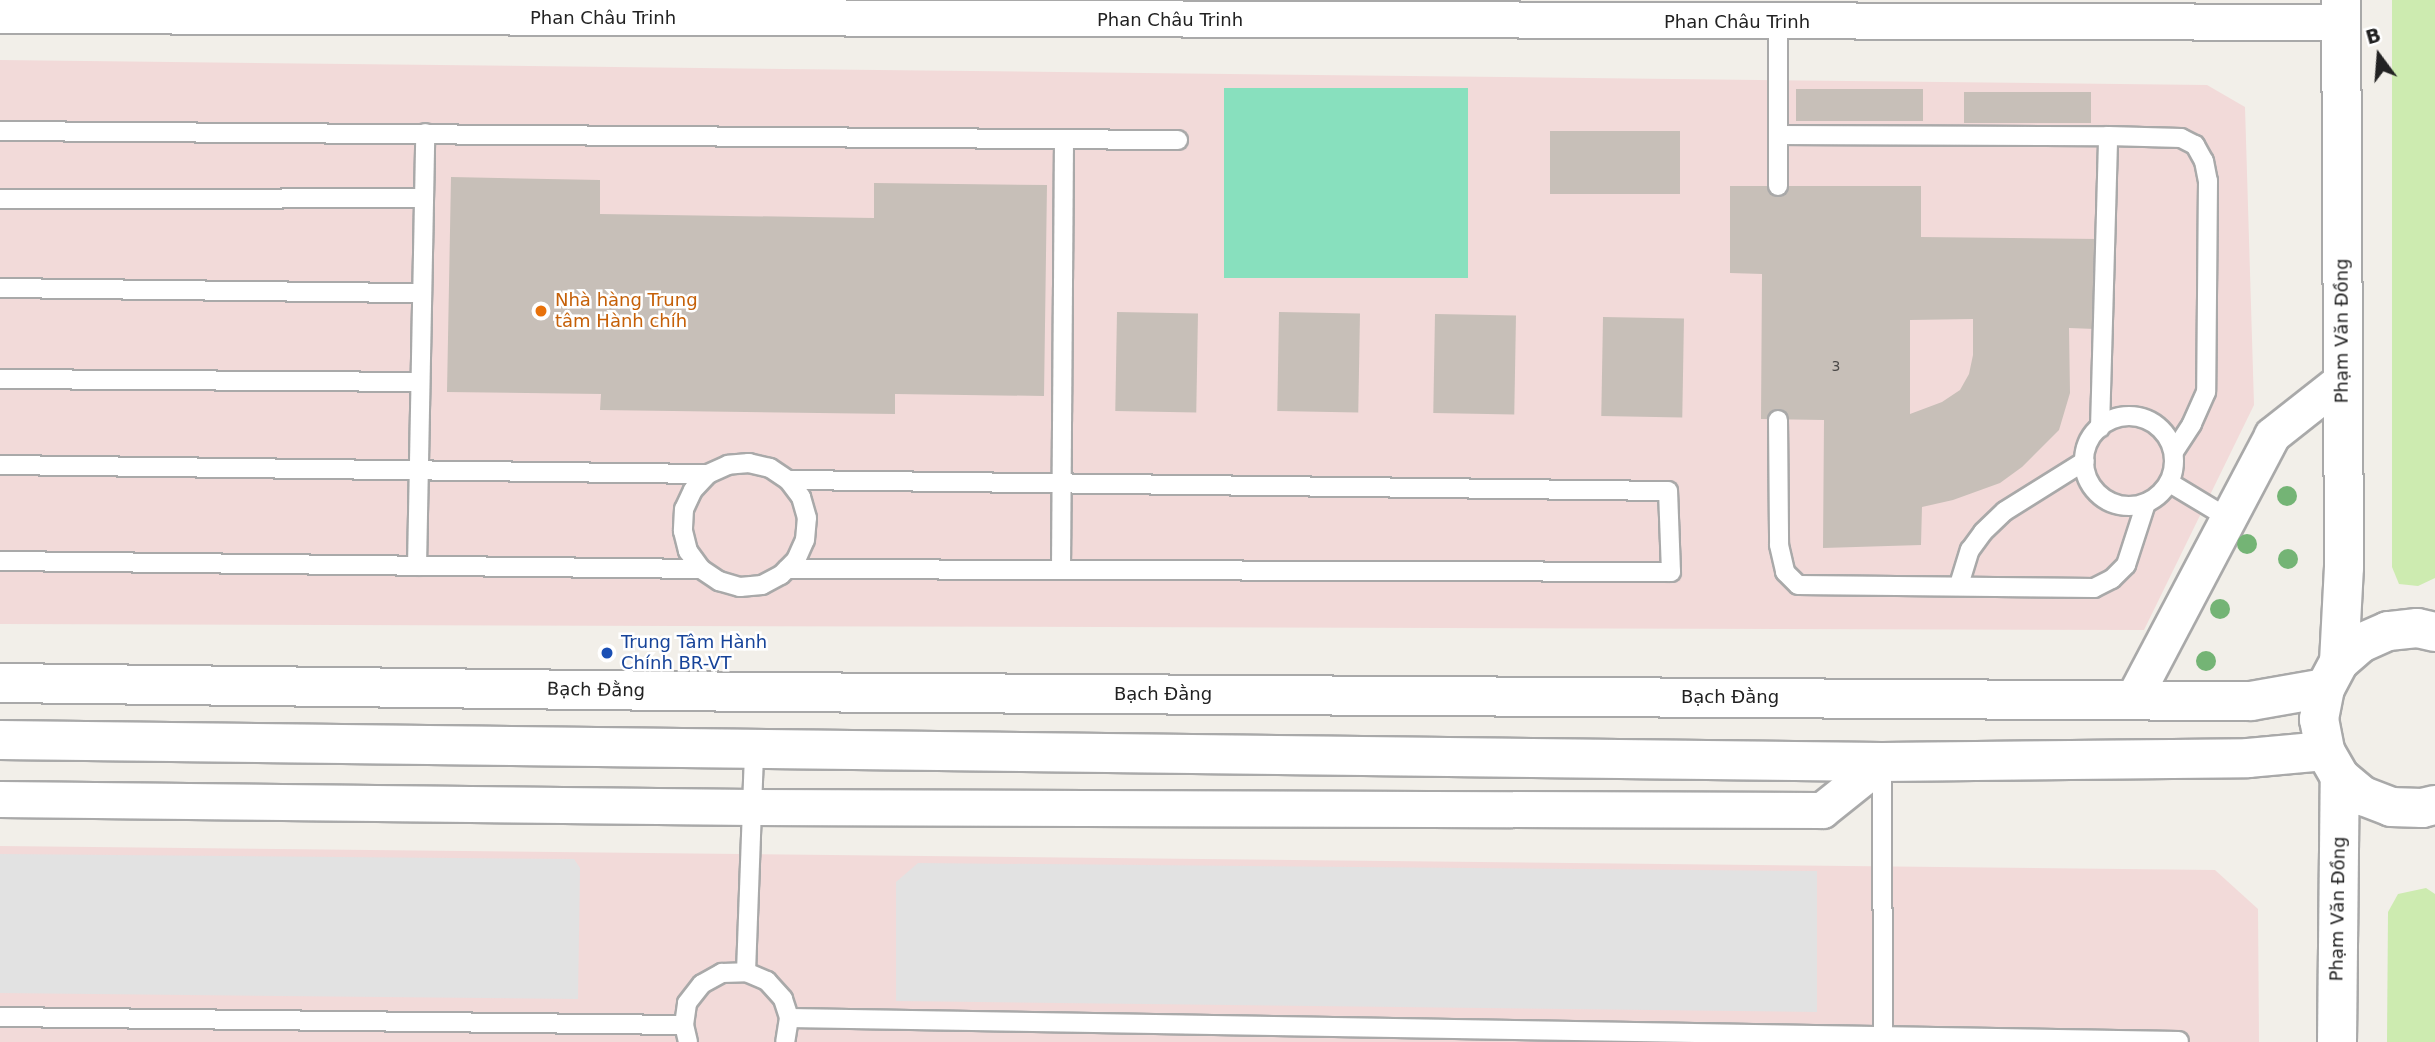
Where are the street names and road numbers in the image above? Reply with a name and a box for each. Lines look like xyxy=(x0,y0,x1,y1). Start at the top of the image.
street label: Phan Châu Trinh xyxy=(530,7,676,29)
street label: Phan Châu Trinh xyxy=(1097,9,1243,31)
street label: Phan Châu Trinh xyxy=(1664,11,1810,33)
street label: Phạm Văn Đồng xyxy=(2331,259,2353,403)
street label: Bạch Đằng xyxy=(547,678,645,702)
street label: Bạch Đằng xyxy=(1114,683,1212,705)
street label: Bạch Đằng xyxy=(1681,686,1779,708)
street label: Phạm Văn Đồng xyxy=(2326,836,2350,982)

